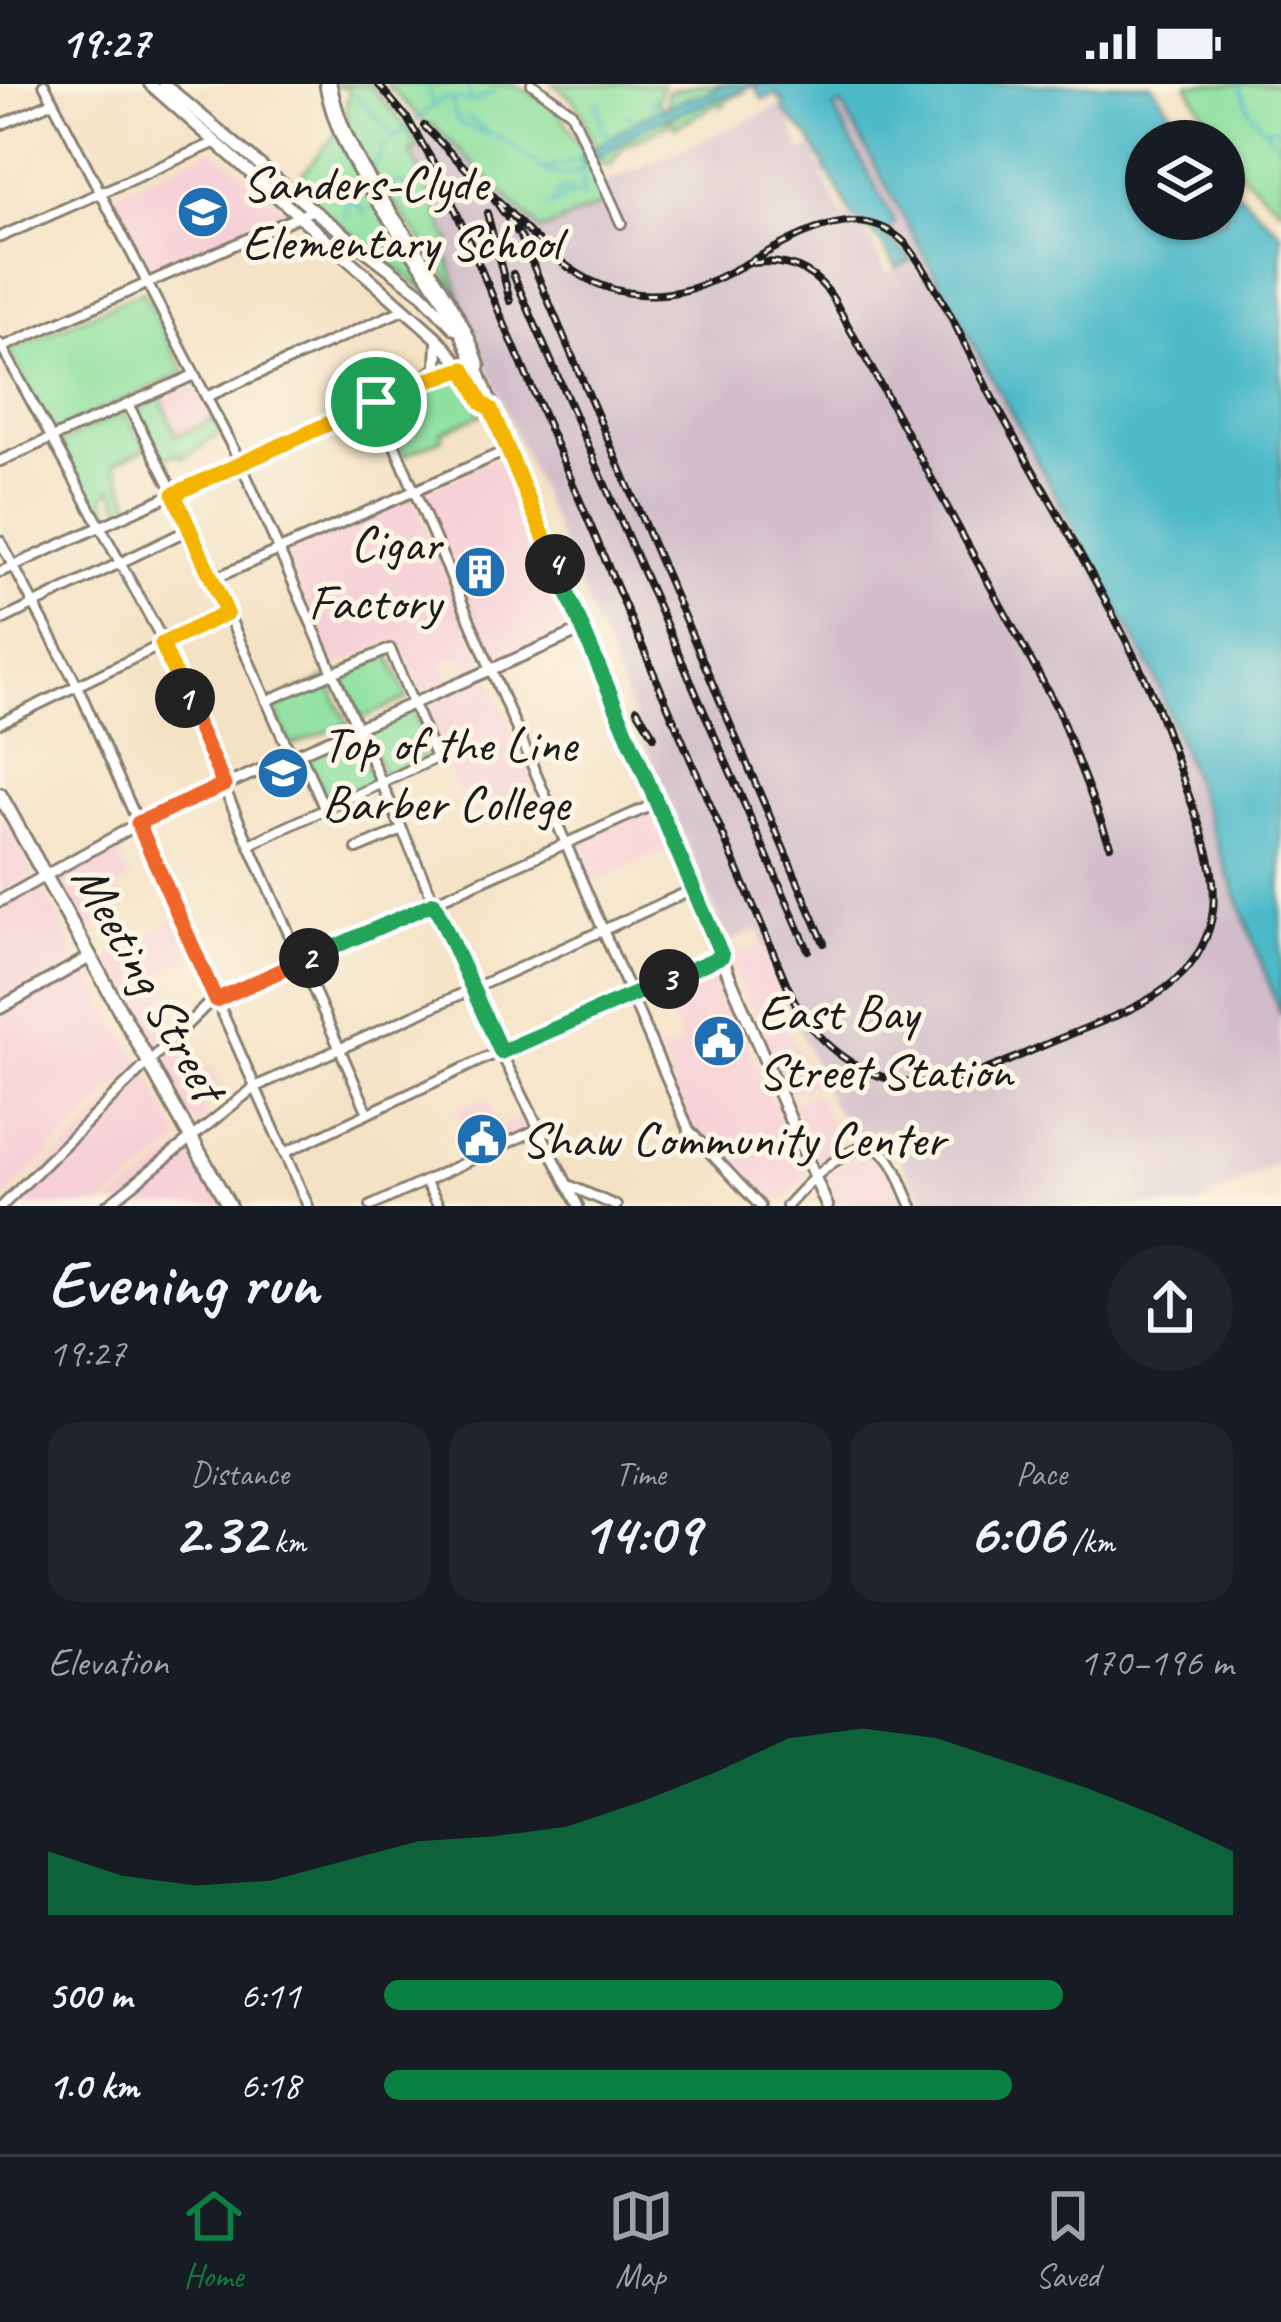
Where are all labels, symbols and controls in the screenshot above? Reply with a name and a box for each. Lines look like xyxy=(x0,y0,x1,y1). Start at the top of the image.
text: 19:27 xyxy=(60,14,149,71)
map controls xyxy=(1125,120,1245,240)
button: layers xyxy=(1125,120,1245,240)
place label: Sanders-Clyde Elementary School xyxy=(242,151,569,274)
school or university icon: Sanders-Clyde Elementary School xyxy=(175,184,231,240)
pin xyxy=(325,351,427,453)
icon: arrive xyxy=(343,369,409,435)
place label: Cigar Factory xyxy=(308,511,445,634)
pin: 4 xyxy=(525,534,585,594)
text: 4 xyxy=(548,543,562,585)
building icon: Cigar Factory xyxy=(452,544,508,600)
pin: 1 xyxy=(155,668,215,728)
text: 1 xyxy=(178,677,192,719)
place label: Top of the Line Barber College xyxy=(322,712,580,835)
school or university icon: Top of the Line Barber College xyxy=(255,745,311,801)
street label: Meeting Street xyxy=(58,852,243,1117)
pin: 2 xyxy=(279,928,339,988)
text: 2 xyxy=(302,937,316,979)
pin: 3 xyxy=(639,949,699,1009)
text: 3 xyxy=(662,958,676,1000)
place label: East Bay Street Station xyxy=(758,980,1015,1103)
public building icon: East Bay Street Station xyxy=(691,1013,747,1069)
place label: Shaw Community Center xyxy=(521,1107,949,1171)
public building icon: Shaw Community Center xyxy=(454,1111,510,1167)
text: Evening run xyxy=(48,1242,318,1325)
button: share xyxy=(1107,1245,1233,1371)
text: 19:27 xyxy=(48,1329,126,1378)
text: Distance xyxy=(190,1453,289,1495)
text: Time xyxy=(615,1453,666,1495)
text: Pace xyxy=(1016,1453,1067,1495)
text: 2.32 xyxy=(173,1495,266,1571)
text: 14:09 xyxy=(581,1495,700,1571)
text: 6:06 xyxy=(968,1495,1064,1571)
text: km xyxy=(266,1521,306,1563)
text: /km xyxy=(1064,1521,1115,1563)
text: Elevation xyxy=(48,1638,168,1687)
text: 170–196 m xyxy=(1079,1638,1233,1687)
text: 500 m xyxy=(48,1971,132,2020)
text: 6:11 xyxy=(240,1971,300,2020)
text: 1.0 km xyxy=(48,2061,139,2110)
text: 6:18 xyxy=(240,2061,300,2110)
tab: Home xyxy=(181,2183,247,2297)
tab: Map xyxy=(608,2183,674,2297)
tab: Saved xyxy=(1035,2183,1101,2297)

